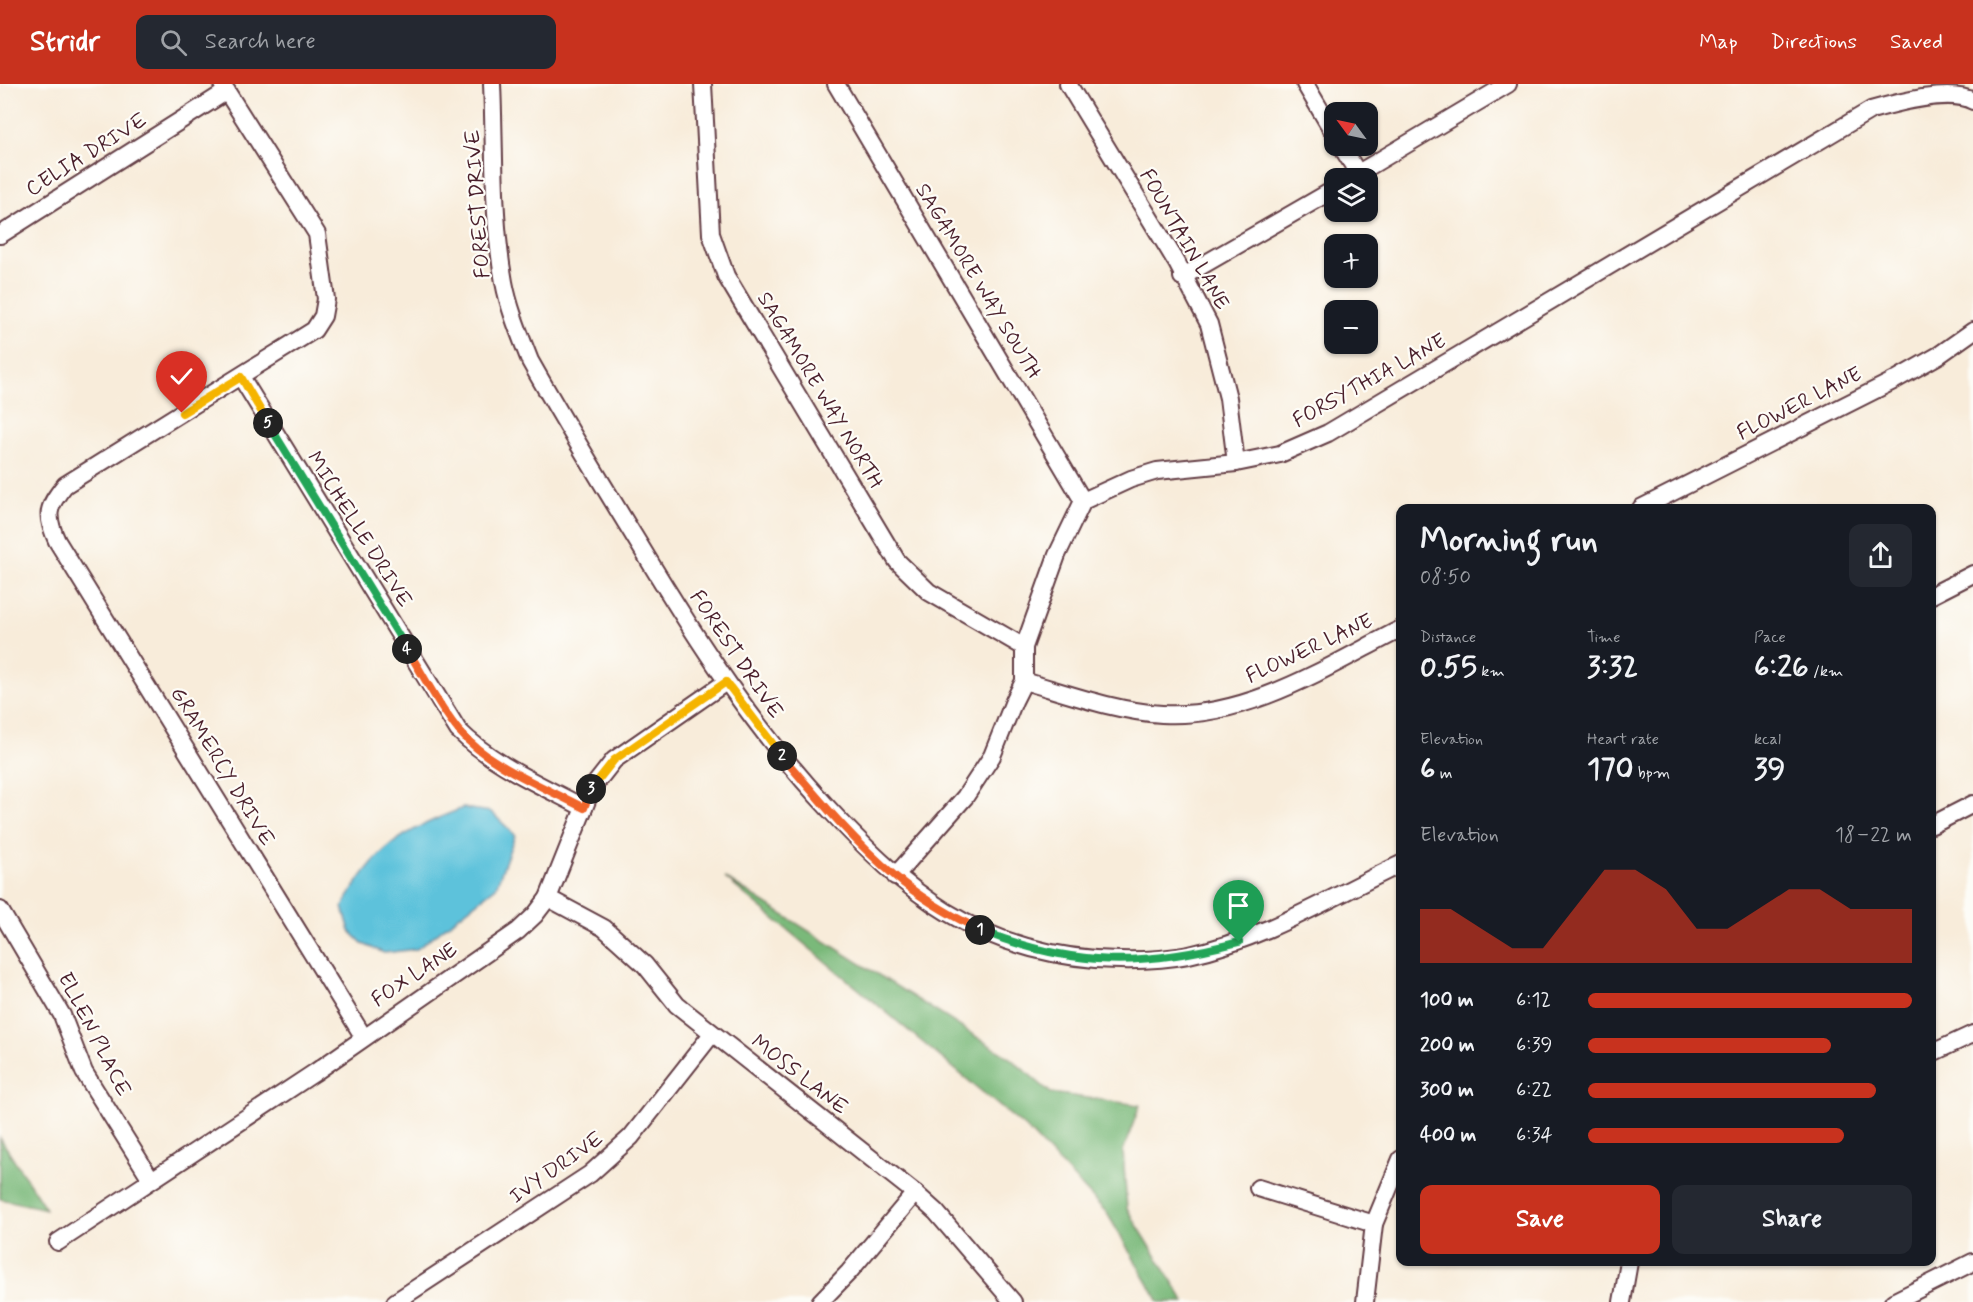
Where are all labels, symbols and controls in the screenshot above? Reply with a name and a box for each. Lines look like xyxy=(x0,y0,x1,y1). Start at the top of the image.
search box xyxy=(136,15,556,69)
text: Stridr xyxy=(30,24,100,61)
icon: search xyxy=(157,26,190,59)
text: Search here xyxy=(205,28,316,56)
text: Map xyxy=(1699,28,1738,56)
text: Directions xyxy=(1771,28,1857,56)
text: Saved xyxy=(1890,28,1943,56)
north arrow xyxy=(1324,102,1378,156)
map controls xyxy=(1324,102,1378,354)
street label: CELIA DRIVE xyxy=(21,106,152,203)
street label: FOREST DRIVE xyxy=(459,128,497,279)
street label: FOUNTAIN LANE xyxy=(1132,164,1236,315)
button: layers xyxy=(1324,168,1378,222)
street label: SAGAMORE WAY SOUTH xyxy=(908,178,1048,385)
button: + xyxy=(1324,234,1378,288)
street label: SAGAMORE WAY NORTH xyxy=(750,287,890,494)
button: − xyxy=(1324,300,1378,354)
street label: FORSYTHIA LANE xyxy=(1288,327,1451,435)
pin xyxy=(156,351,207,413)
icon: check xyxy=(165,360,198,393)
street label: FLOWER LANE xyxy=(1732,360,1867,447)
pin: 5 xyxy=(253,408,283,438)
text: 5 xyxy=(263,412,273,433)
street label: MICHELLE DRIVE xyxy=(300,446,418,613)
text: Morning run xyxy=(1420,519,1598,563)
button: share xyxy=(1849,524,1912,587)
text: 08:50 xyxy=(1420,564,1471,591)
street label: FOREST DRIVE xyxy=(683,585,790,724)
street label: FLOWER LANE xyxy=(1241,607,1377,691)
text: Distance xyxy=(1420,627,1476,648)
text: Time xyxy=(1587,627,1621,648)
text: Pace xyxy=(1754,627,1786,648)
pin: 4 xyxy=(392,634,422,664)
text: 4 xyxy=(402,638,412,659)
text: 0.55 xyxy=(1420,648,1477,687)
text: 3:32 xyxy=(1587,648,1638,687)
text: 6:26 xyxy=(1754,648,1809,687)
text: km xyxy=(1477,661,1505,682)
text: /km xyxy=(1809,661,1843,682)
street label: GRAMERCY DRIVE xyxy=(163,682,281,851)
text: Elevation xyxy=(1420,729,1483,750)
text: Heart rate xyxy=(1587,729,1659,750)
text: kcal xyxy=(1754,729,1781,750)
pin: 2 xyxy=(767,741,797,771)
text: 2 xyxy=(778,745,786,766)
text: 6 xyxy=(1420,750,1435,789)
text: 170 xyxy=(1587,750,1634,789)
text: 39 xyxy=(1754,750,1785,789)
text: m xyxy=(1435,763,1452,784)
text: bpm xyxy=(1634,763,1670,784)
pin: 3 xyxy=(576,774,606,804)
text: 3 xyxy=(587,778,595,799)
text: Elevation xyxy=(1420,822,1499,849)
text: 18–22 m xyxy=(1835,822,1912,849)
pin xyxy=(1213,880,1264,942)
icon: arrive xyxy=(1222,889,1255,922)
pin: 1 xyxy=(965,915,995,945)
text: 1 xyxy=(976,919,984,940)
street label: FOX LANE xyxy=(366,936,463,1014)
street label: ELLEN PLACE xyxy=(51,968,137,1101)
text: 100 m xyxy=(1420,987,1474,1014)
text: 6:12 xyxy=(1516,987,1551,1014)
street label: MOSS LANE xyxy=(745,1028,854,1121)
text: 200 m xyxy=(1420,1032,1475,1059)
text: 6:39 xyxy=(1516,1032,1553,1059)
text: 300 m xyxy=(1420,1077,1474,1104)
text: 6:22 xyxy=(1516,1077,1552,1104)
text: 400 m xyxy=(1420,1122,1476,1149)
text: 6:34 xyxy=(1516,1122,1553,1149)
street label: IVY DRIVE xyxy=(504,1125,609,1210)
button: Save xyxy=(1420,1185,1660,1254)
button: Share xyxy=(1672,1185,1912,1254)

